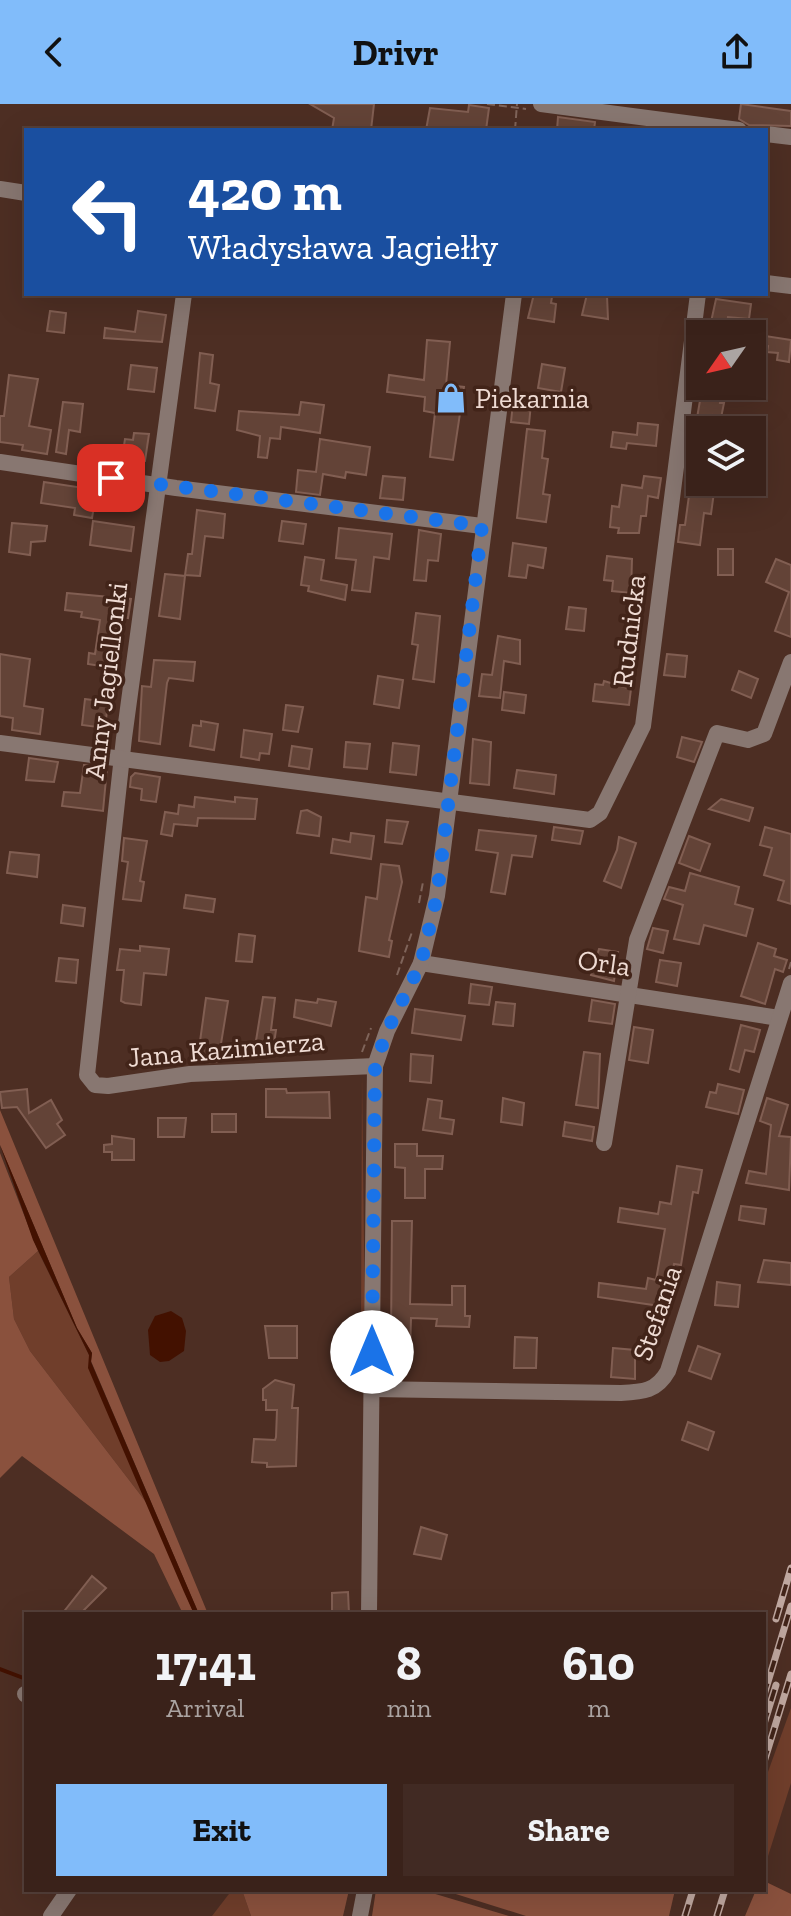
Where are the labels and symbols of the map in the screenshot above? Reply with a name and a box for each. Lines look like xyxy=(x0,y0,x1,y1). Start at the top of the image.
north arrow xyxy=(686,320,766,400)
shop icon: Piekarnia xyxy=(434,381,468,415)
place label: Piekarnia xyxy=(475,382,590,415)
pin xyxy=(77,444,145,512)
street label: Rudnicka xyxy=(606,572,652,689)
street label: Anny Jagiellonki xyxy=(78,580,134,782)
street label: Orla xyxy=(575,943,633,983)
street label: Jana Kazimierza xyxy=(126,1024,326,1074)
street label: Stefania xyxy=(625,1261,689,1365)
position arrow xyxy=(330,1310,414,1394)

